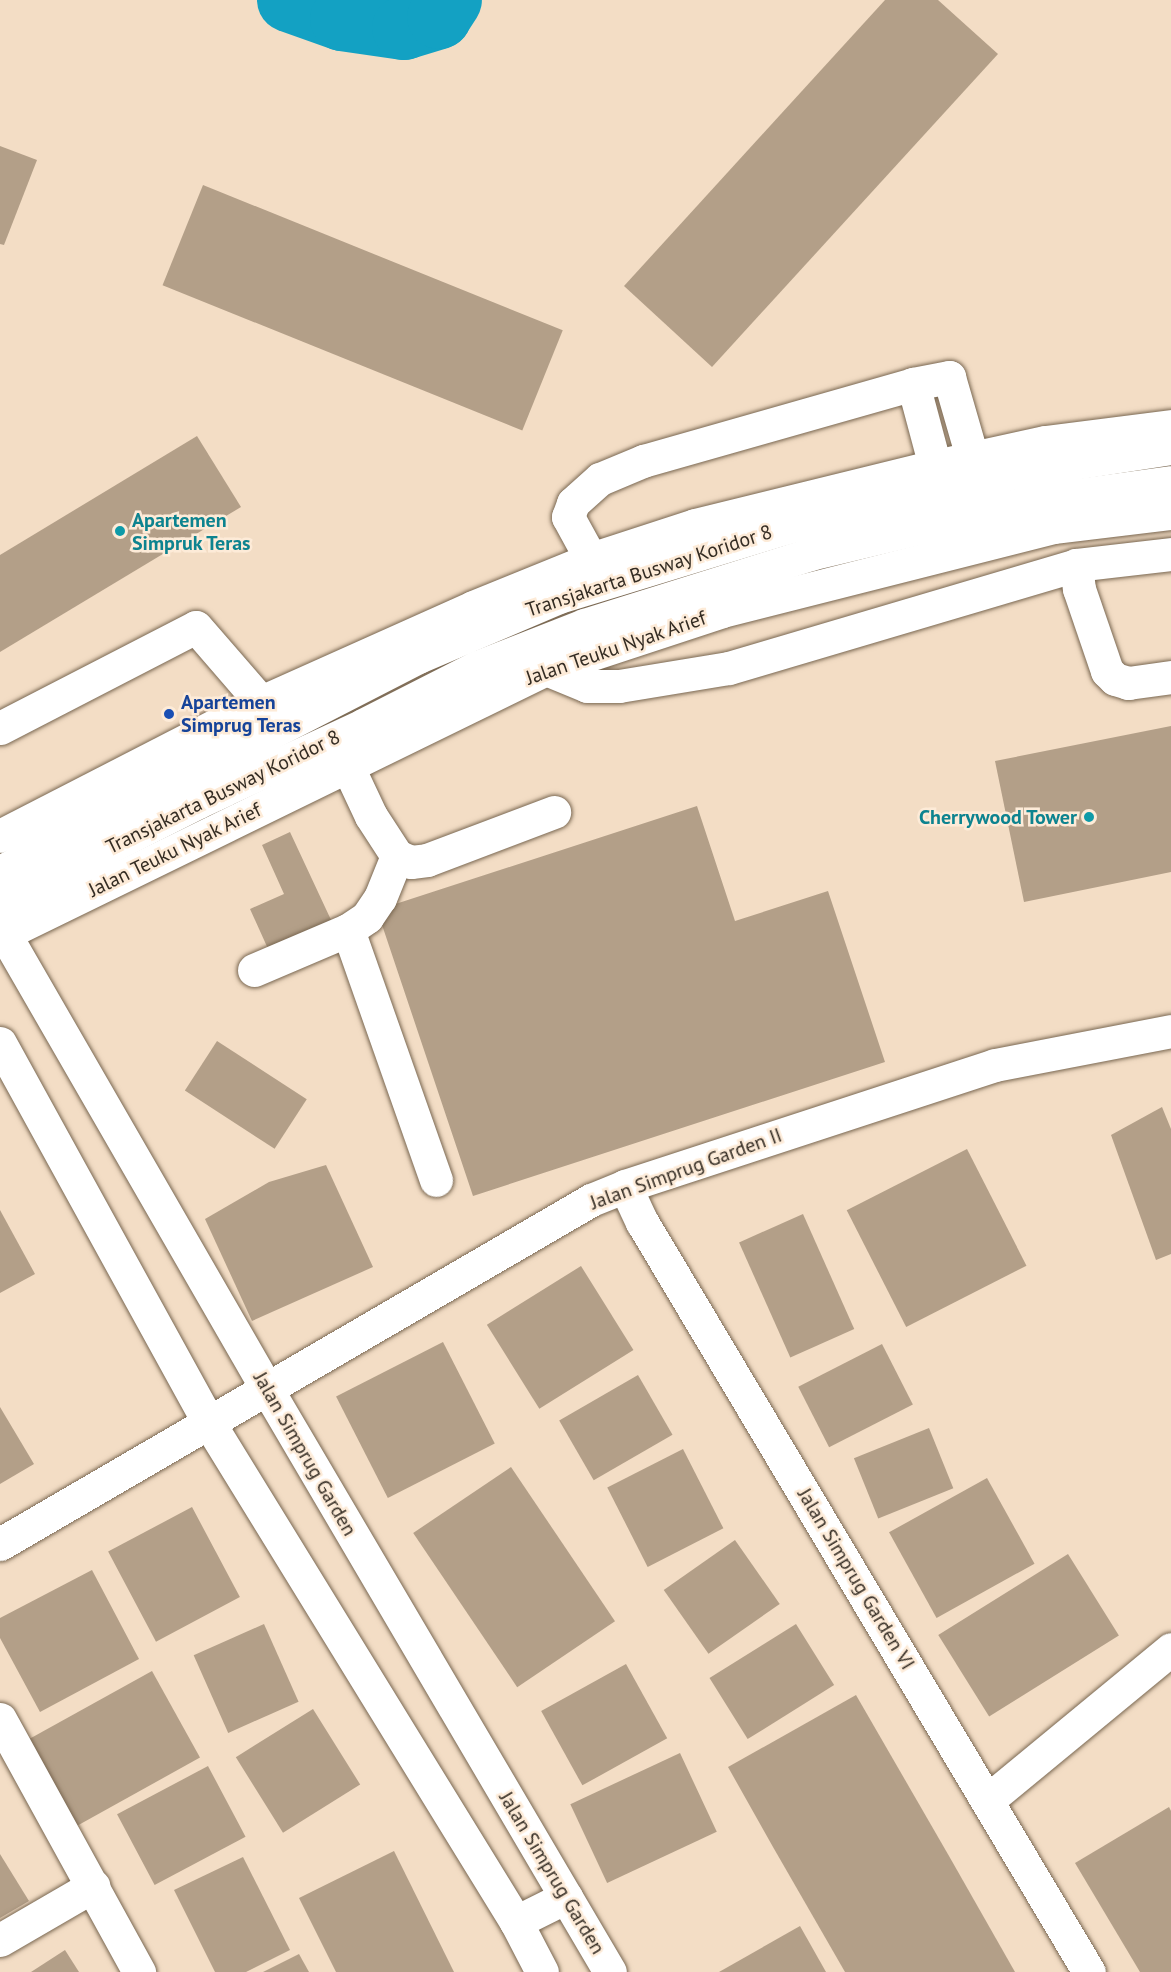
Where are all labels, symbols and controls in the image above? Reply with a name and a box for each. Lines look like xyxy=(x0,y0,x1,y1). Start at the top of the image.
place label: Apartemen Simpruk Teras xyxy=(132,508,252,555)
street label: Transjakarta Busway Koridor 8 xyxy=(523,520,775,622)
marker: Apartemen Simpruk Teras xyxy=(113,524,127,538)
street label: Jalan Teuku Nyak Arief xyxy=(522,606,710,690)
place label: Apartemen Simprug Teras xyxy=(181,690,302,737)
marker: Apartemen Simprug Teras xyxy=(162,707,176,721)
street label: Transjakarta Busway Koridor 8 xyxy=(102,725,344,859)
street label: Jalan Teuku Nyak Arief xyxy=(84,797,266,903)
place label: Cherrywood Tower xyxy=(918,805,1077,829)
marker: Cherrywood Tower xyxy=(1082,810,1096,824)
street label: Jalan Simprug Garden II xyxy=(587,1123,785,1215)
street label: Jalan Simprug Garden xyxy=(248,1368,362,1540)
street label: Jalan Simprug Garden VI xyxy=(792,1484,920,1674)
street label: Jalan Simprug Garden xyxy=(494,1787,610,1959)

